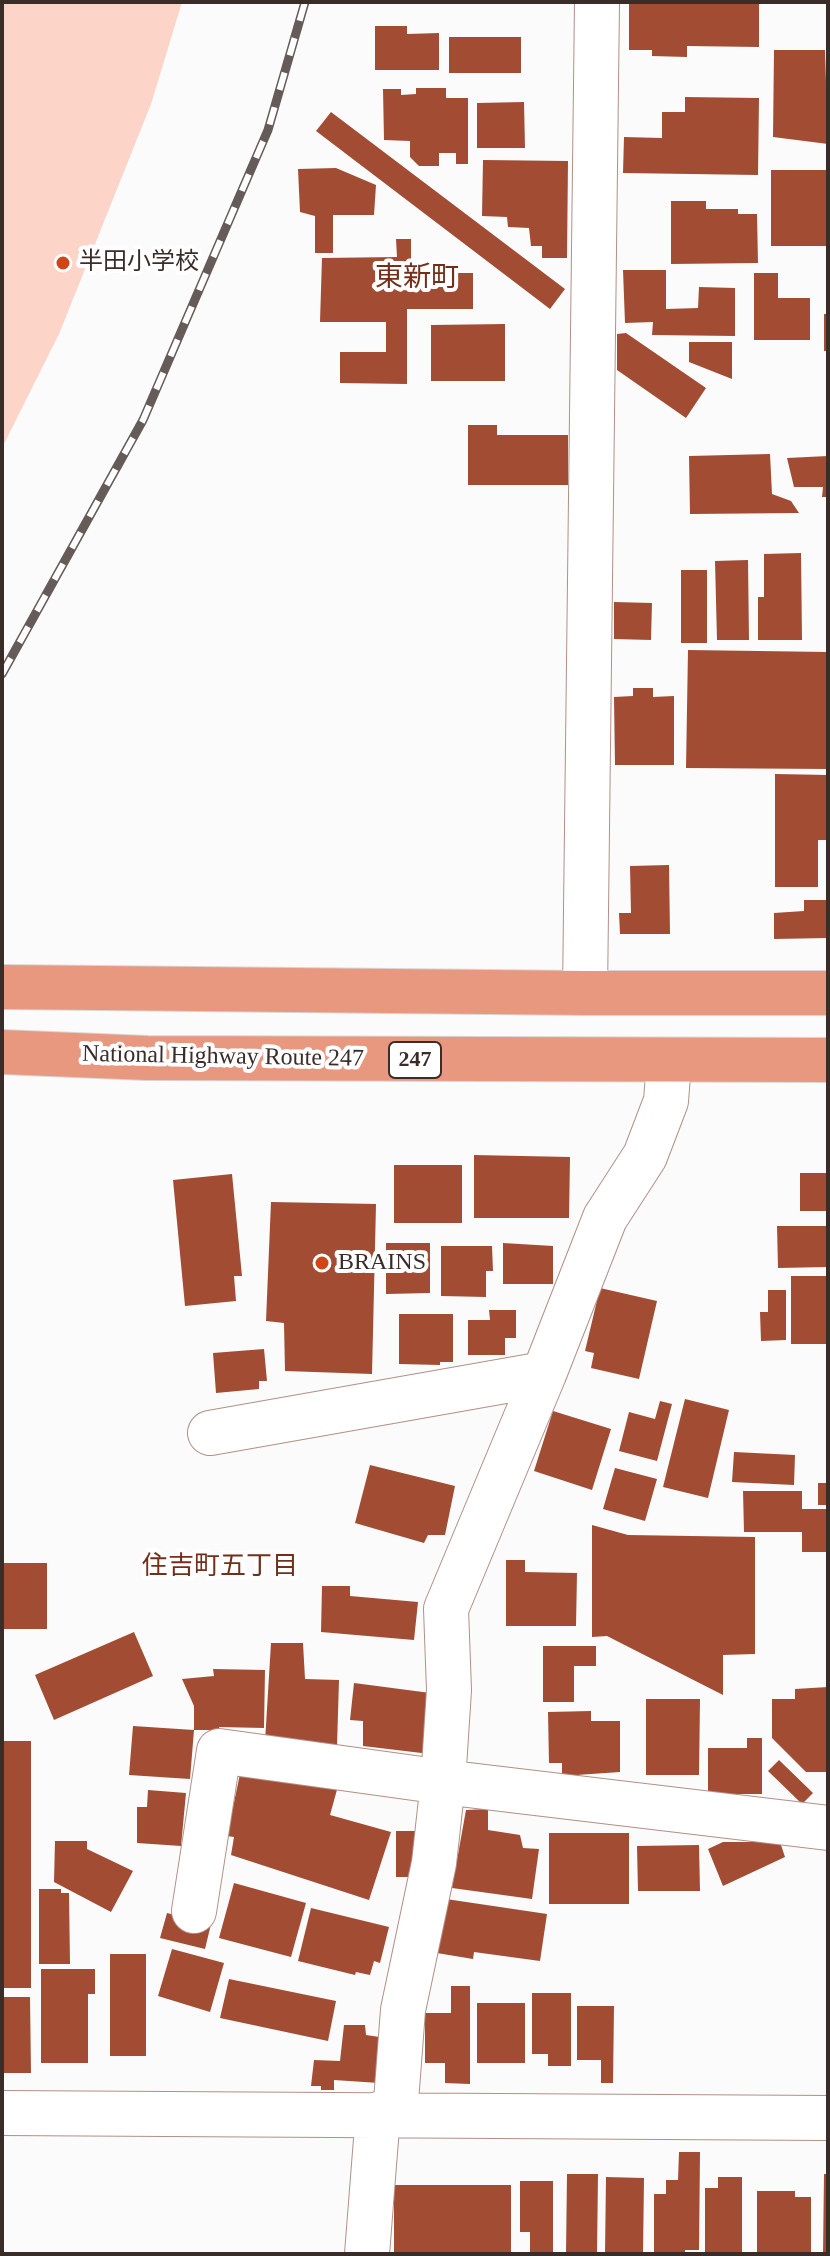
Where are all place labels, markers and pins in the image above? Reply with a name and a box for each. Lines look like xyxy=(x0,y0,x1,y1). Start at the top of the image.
place label: 半田小学校 xyxy=(79,249,199,277)
marker: 半田小学校 xyxy=(54,254,72,272)
place label: BRAINS xyxy=(338,1249,426,1277)
marker: BRAINS xyxy=(313,1254,331,1272)

